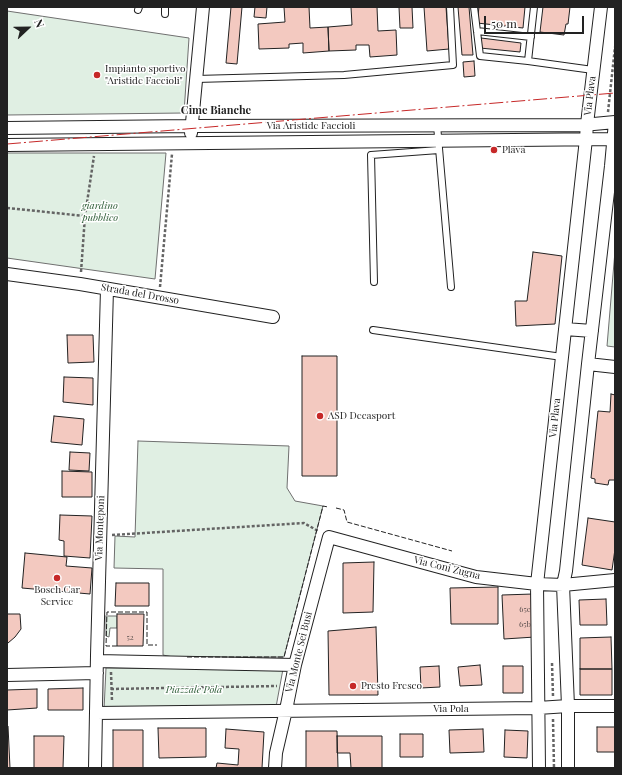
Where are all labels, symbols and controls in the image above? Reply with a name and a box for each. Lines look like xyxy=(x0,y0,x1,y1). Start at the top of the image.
north arrow xyxy=(8,8,48,48)
scale bar xyxy=(486,8,586,34)
text: 50 m xyxy=(491,15,517,31)
text: N xyxy=(31,17,48,30)
place label: Impianto sportivo "Aristide Faccioli" xyxy=(105,63,185,86)
marker: Impianto sportivo "Aristide Faccioli" xyxy=(92,70,102,80)
street label: Via Plava xyxy=(582,76,598,116)
district label: Cime Bianche xyxy=(181,104,251,118)
street label: Via Aristide Faccioli xyxy=(267,120,355,132)
place label: Plava xyxy=(502,144,525,156)
marker: Plava xyxy=(489,145,499,155)
park label: giardino pubblico xyxy=(82,200,118,224)
street label: Strada del Drosso xyxy=(100,281,180,307)
street label: Via Plava xyxy=(547,398,563,438)
place label: ASD Decasport xyxy=(328,410,395,422)
marker: ASD Decasport xyxy=(315,411,325,421)
street label: Via Monteponi xyxy=(93,495,107,561)
street label: Via Coni Zugna xyxy=(413,554,481,582)
marker: Bosch Car Service xyxy=(52,573,62,583)
place label: Bosch Car Service xyxy=(34,584,80,608)
house number: 65c xyxy=(519,604,531,614)
street label: Via Monte Sei Busi xyxy=(283,610,315,694)
house number: 65b xyxy=(519,619,531,629)
house number: 52 xyxy=(126,632,134,642)
place label: Presto Fresco xyxy=(361,680,422,692)
marker: Presto Fresco xyxy=(348,681,358,691)
park label: Piazzale Pola xyxy=(166,684,222,696)
street label: Via Pola xyxy=(433,703,469,715)

